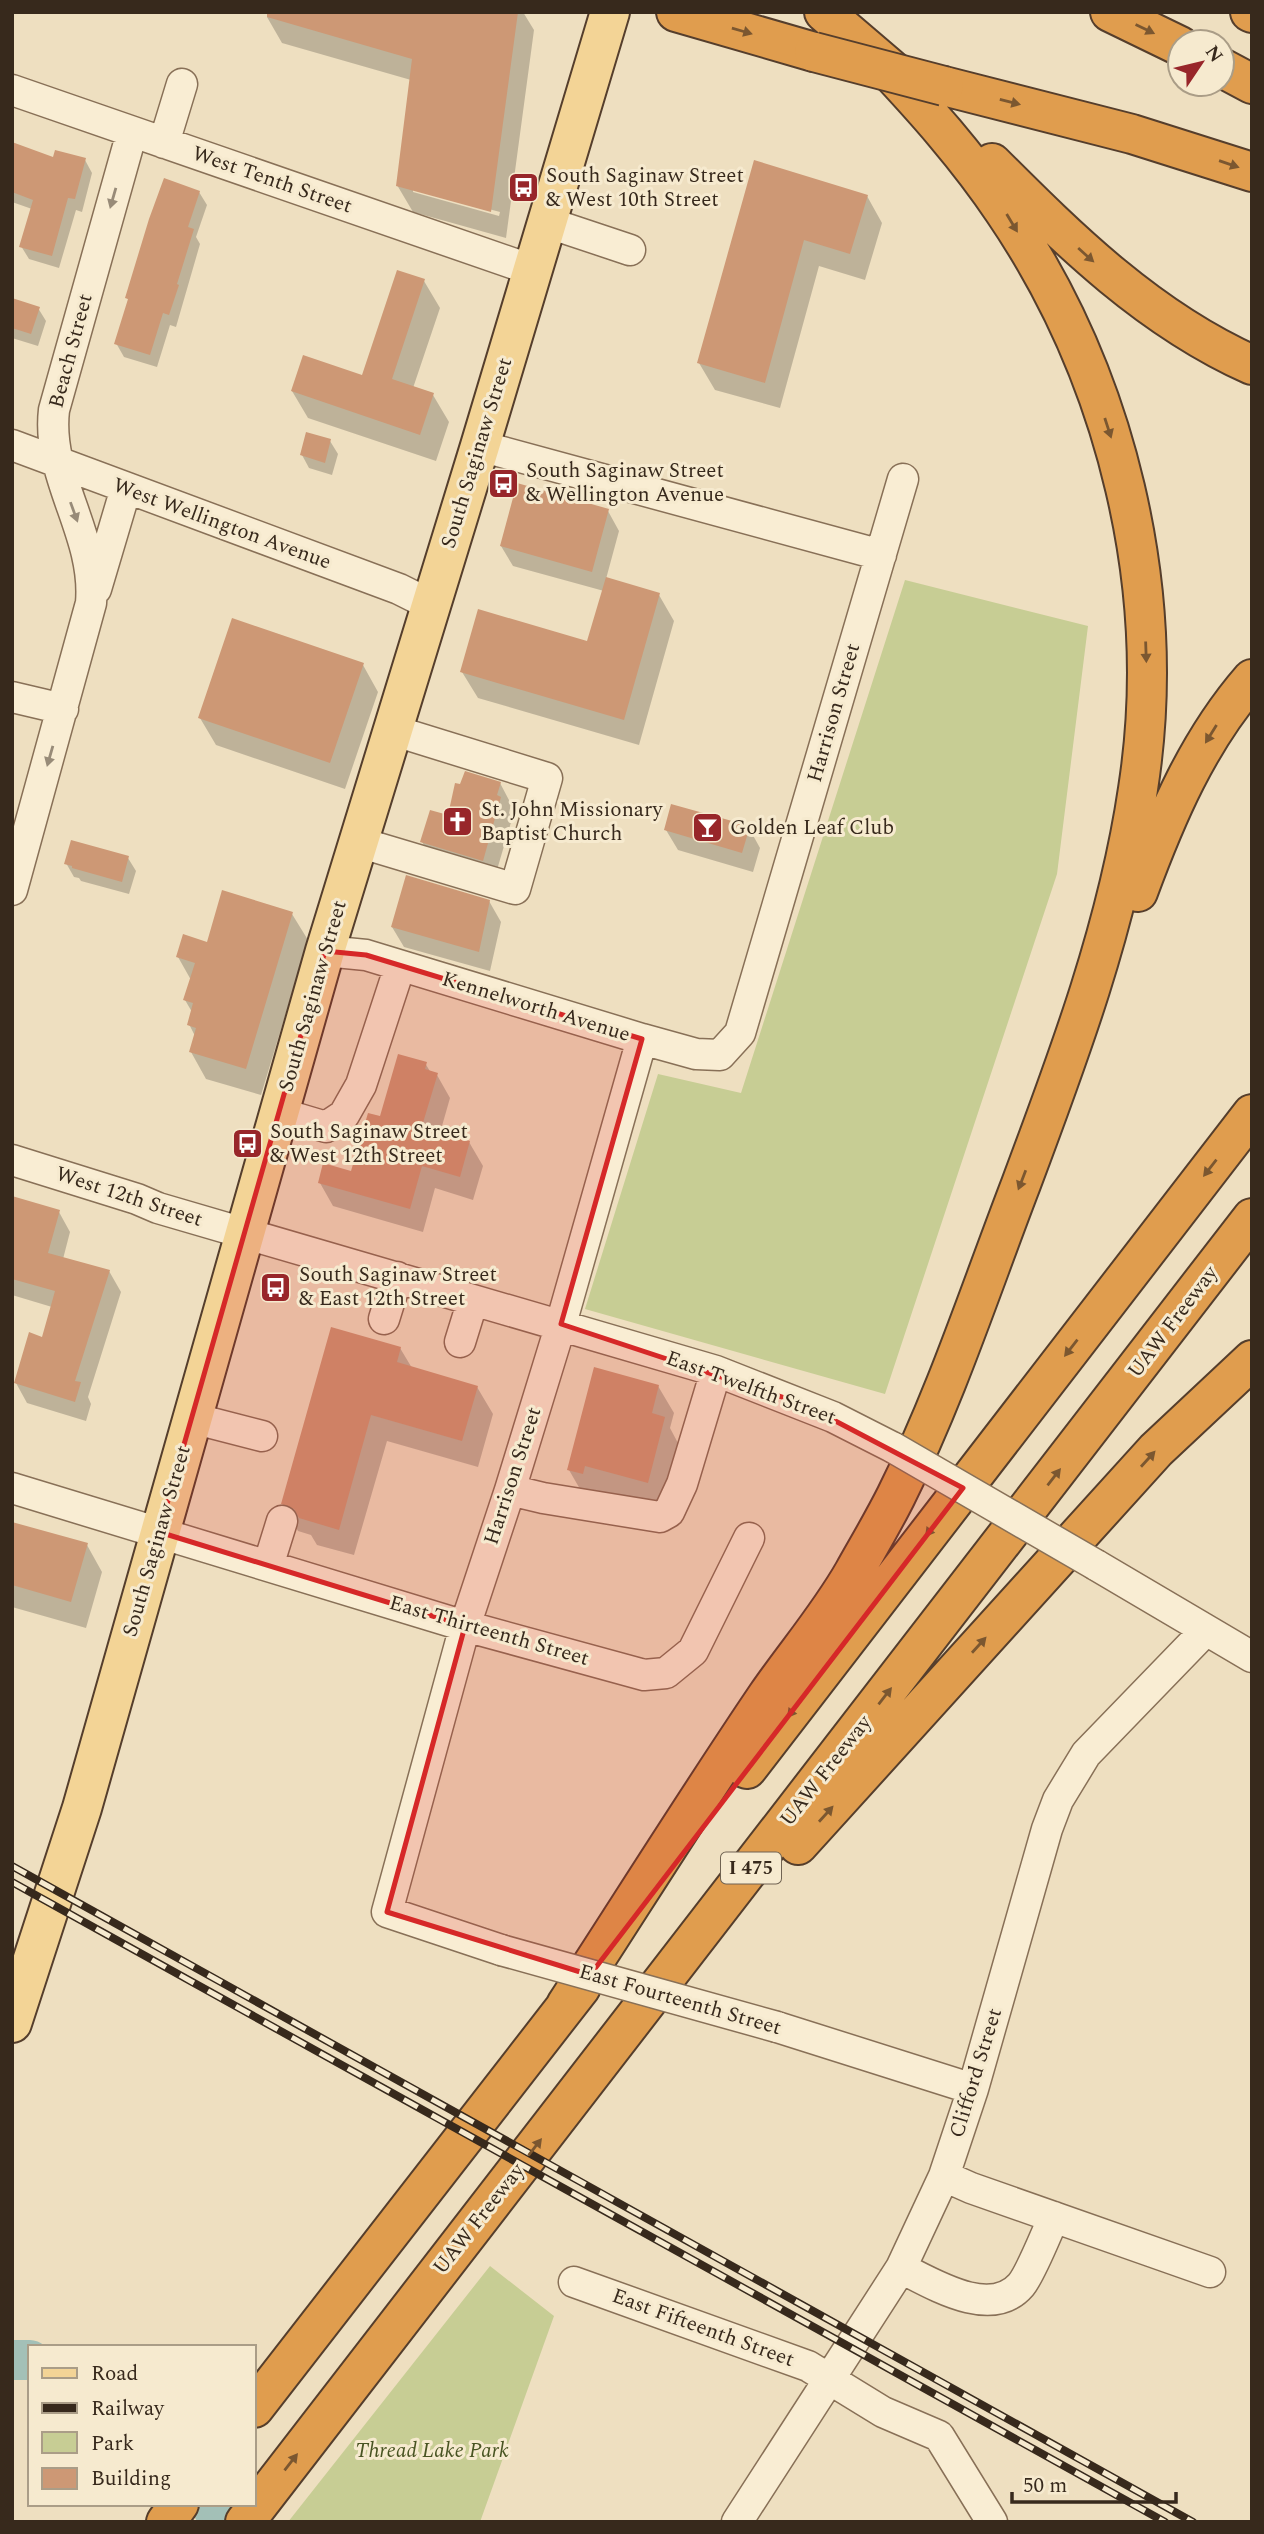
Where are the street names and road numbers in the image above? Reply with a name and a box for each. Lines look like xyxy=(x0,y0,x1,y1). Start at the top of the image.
street label: West Tenth Street xyxy=(188,138,356,222)
street label: Beach Street xyxy=(40,290,102,412)
street label: South Saginaw Street xyxy=(433,354,521,552)
street label: West Wellington Avenue xyxy=(108,470,336,578)
street label: Harrison Street xyxy=(799,640,869,786)
street label: South Saginaw Street xyxy=(270,896,356,1096)
street label: Kennelworth Avenue xyxy=(438,963,634,1051)
street label: West 12th Street xyxy=(51,1158,207,1236)
street label: UAW Freeway xyxy=(1120,1258,1227,1385)
street label: East Twelfth Street xyxy=(661,1342,841,1434)
street label: Harrison Street xyxy=(476,1403,550,1549)
street label: South Saginaw Street xyxy=(114,1441,200,1641)
street label: East Thirteenth Street xyxy=(385,1587,593,1675)
street label: UAW Freeway xyxy=(772,1708,880,1834)
road number: I 475 xyxy=(721,1852,781,1884)
street label: East Fourteenth Street xyxy=(575,1956,785,2044)
street label: Clifford Street xyxy=(941,2004,1011,2142)
street label: UAW Freeway xyxy=(425,2156,533,2282)
street label: East Fifteenth Street xyxy=(607,2280,799,2376)

